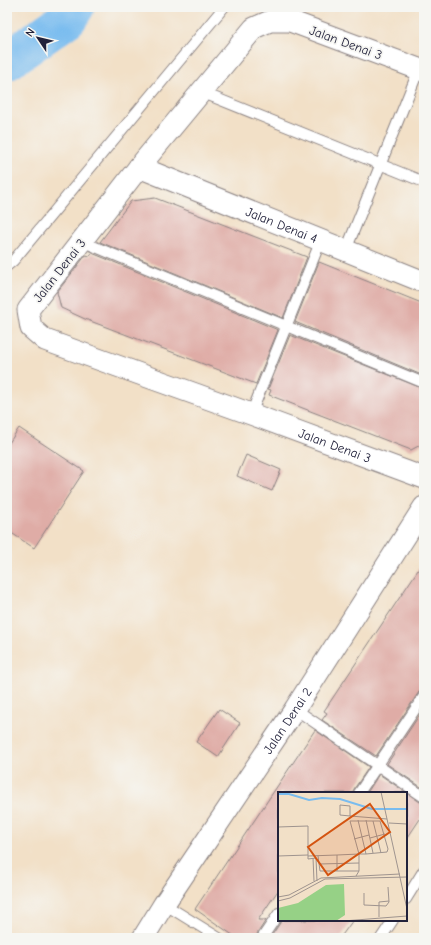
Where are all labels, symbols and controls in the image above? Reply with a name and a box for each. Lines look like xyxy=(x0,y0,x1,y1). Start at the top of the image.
north arrow xyxy=(18,18,58,58)
street label: Jalan Denai 3 xyxy=(307,22,384,63)
text: N xyxy=(23,26,38,39)
street label: Jalan Denai 4 xyxy=(244,204,320,246)
street label: Jalan Denai 3 xyxy=(30,236,89,305)
street label: Jalan Denai 3 xyxy=(296,425,373,466)
street label: Jalan Denai 2 xyxy=(260,685,315,757)
inset map xyxy=(278,792,407,921)

